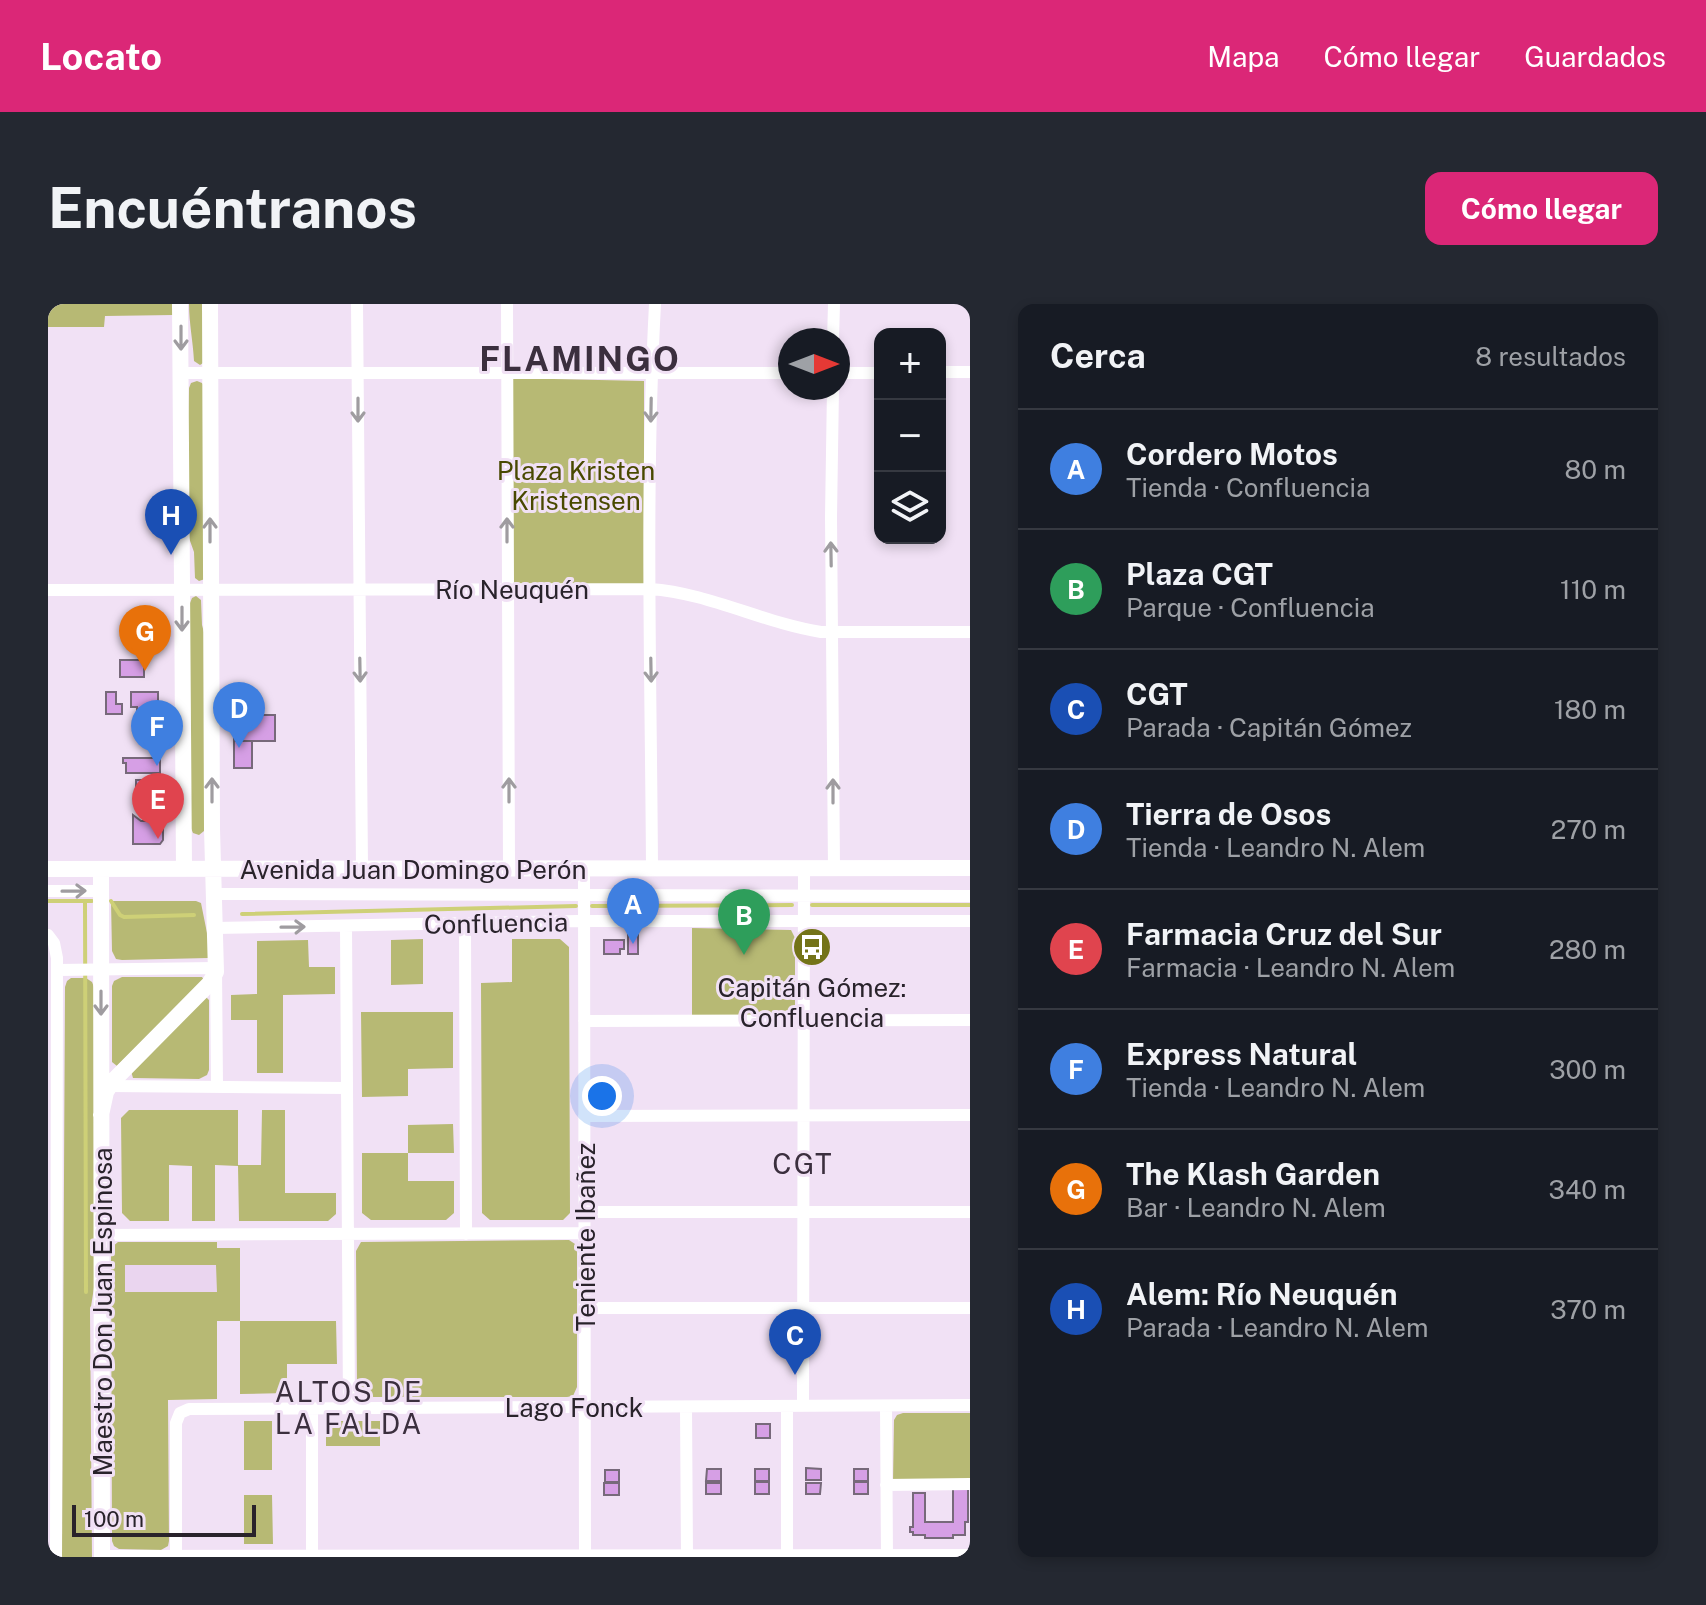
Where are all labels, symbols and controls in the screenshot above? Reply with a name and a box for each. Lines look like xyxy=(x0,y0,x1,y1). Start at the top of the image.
text: Locato xyxy=(40,34,162,79)
text: Mapa xyxy=(1207,40,1279,73)
text: Cómo llegar xyxy=(1323,40,1480,73)
text: Guardados xyxy=(1524,40,1666,73)
button: Cómo llegar xyxy=(1425,172,1658,245)
text: Encuéntranos xyxy=(48,175,417,241)
one-way arrow xyxy=(173,324,188,351)
north arrow xyxy=(778,328,850,400)
map controls xyxy=(874,328,946,544)
button: + xyxy=(874,328,946,400)
text: Cerca xyxy=(1050,336,1146,376)
district label: FLAMINGO xyxy=(479,339,681,379)
text: 8 resultados xyxy=(1475,341,1626,372)
one-way arrow xyxy=(350,396,366,423)
one-way arrow xyxy=(644,396,659,423)
button: − xyxy=(874,400,946,472)
text: Cordero Motos xyxy=(1126,436,1338,472)
text: A xyxy=(1067,454,1085,485)
text: 80 m xyxy=(1565,454,1626,485)
park label: Plaza Kristen Kristensen xyxy=(497,455,655,516)
button: layers xyxy=(874,472,946,544)
text: Tienda · Confluencia xyxy=(1126,472,1370,503)
pin: H xyxy=(145,489,197,555)
one-way arrow xyxy=(202,517,218,544)
one-way arrow xyxy=(499,517,515,544)
one-way arrow xyxy=(824,541,839,568)
text: Plaza CGT xyxy=(1126,556,1273,592)
street label: Río Neuquén xyxy=(435,574,589,605)
text: B xyxy=(1067,574,1085,605)
text: 110 m xyxy=(1560,574,1626,605)
text: Parque · Confluencia xyxy=(1126,592,1375,623)
pin: G xyxy=(119,605,171,671)
one-way arrow xyxy=(174,605,190,632)
one-way arrow xyxy=(352,656,368,683)
one-way arrow xyxy=(643,656,658,683)
text: CGT xyxy=(1126,676,1188,712)
pin: D xyxy=(213,682,265,748)
text: C xyxy=(1067,694,1085,725)
text: 180 m xyxy=(1554,694,1626,725)
pin: F xyxy=(131,700,183,766)
text: Parada · Capitán Gómez xyxy=(1126,712,1412,743)
pin: E xyxy=(132,773,184,839)
one-way arrow xyxy=(204,777,220,804)
one-way arrow xyxy=(501,777,517,804)
one-way arrow xyxy=(826,778,841,805)
text: Tierra de Osos xyxy=(1126,796,1331,832)
text: D xyxy=(1067,814,1085,845)
text: 270 m xyxy=(1551,814,1626,845)
text: Tienda · Leandro N. Alem xyxy=(1126,832,1425,863)
street label: Avenida Juan Domingo Perón xyxy=(239,854,587,885)
pin: A xyxy=(607,878,659,944)
one-way arrow xyxy=(60,883,87,899)
pin: B xyxy=(718,889,770,955)
street label: Confluencia xyxy=(424,906,568,940)
text: Farmacia Cruz del Sur xyxy=(1126,916,1442,952)
one-way arrow xyxy=(279,919,306,935)
bus stop icon: Capitán Gómez: Confluencia xyxy=(791,926,833,968)
text: E xyxy=(1068,934,1084,965)
text: 280 m xyxy=(1549,934,1626,965)
text: Farmacia · Leandro N. Alem xyxy=(1126,952,1455,983)
place label: Capitán Gómez: Confluencia xyxy=(718,972,906,1033)
one-way arrow xyxy=(93,989,109,1016)
text: Express Natural xyxy=(1126,1036,1357,1072)
text: F xyxy=(1068,1054,1084,1085)
text: 300 m xyxy=(1549,1054,1626,1085)
text: Tienda · Leandro N. Alem xyxy=(1126,1072,1425,1103)
your location xyxy=(582,1076,622,1116)
street label: Teniente Ibañez xyxy=(570,1143,601,1331)
street label: Maestro Don Juan Espinosa xyxy=(87,1147,118,1477)
district label: CGT xyxy=(772,1147,834,1180)
text: The Klash Garden xyxy=(1126,1156,1380,1192)
text: G xyxy=(1066,1174,1086,1205)
text: 340 m xyxy=(1549,1174,1626,1205)
text: Bar · Leandro N. Alem xyxy=(1126,1192,1386,1223)
text: Alem: Río Neuquén xyxy=(1126,1276,1398,1312)
text: H xyxy=(1066,1294,1086,1325)
text: 370 m xyxy=(1550,1294,1626,1325)
pin: C xyxy=(769,1309,821,1375)
text: Parada · Leandro N. Alem xyxy=(1126,1312,1429,1343)
district label: ALTOS DE LA FALDA xyxy=(275,1375,423,1440)
street label: Lago Fonck xyxy=(505,1392,643,1423)
scale bar xyxy=(72,1501,256,1537)
text: 100 m xyxy=(84,1506,144,1532)

